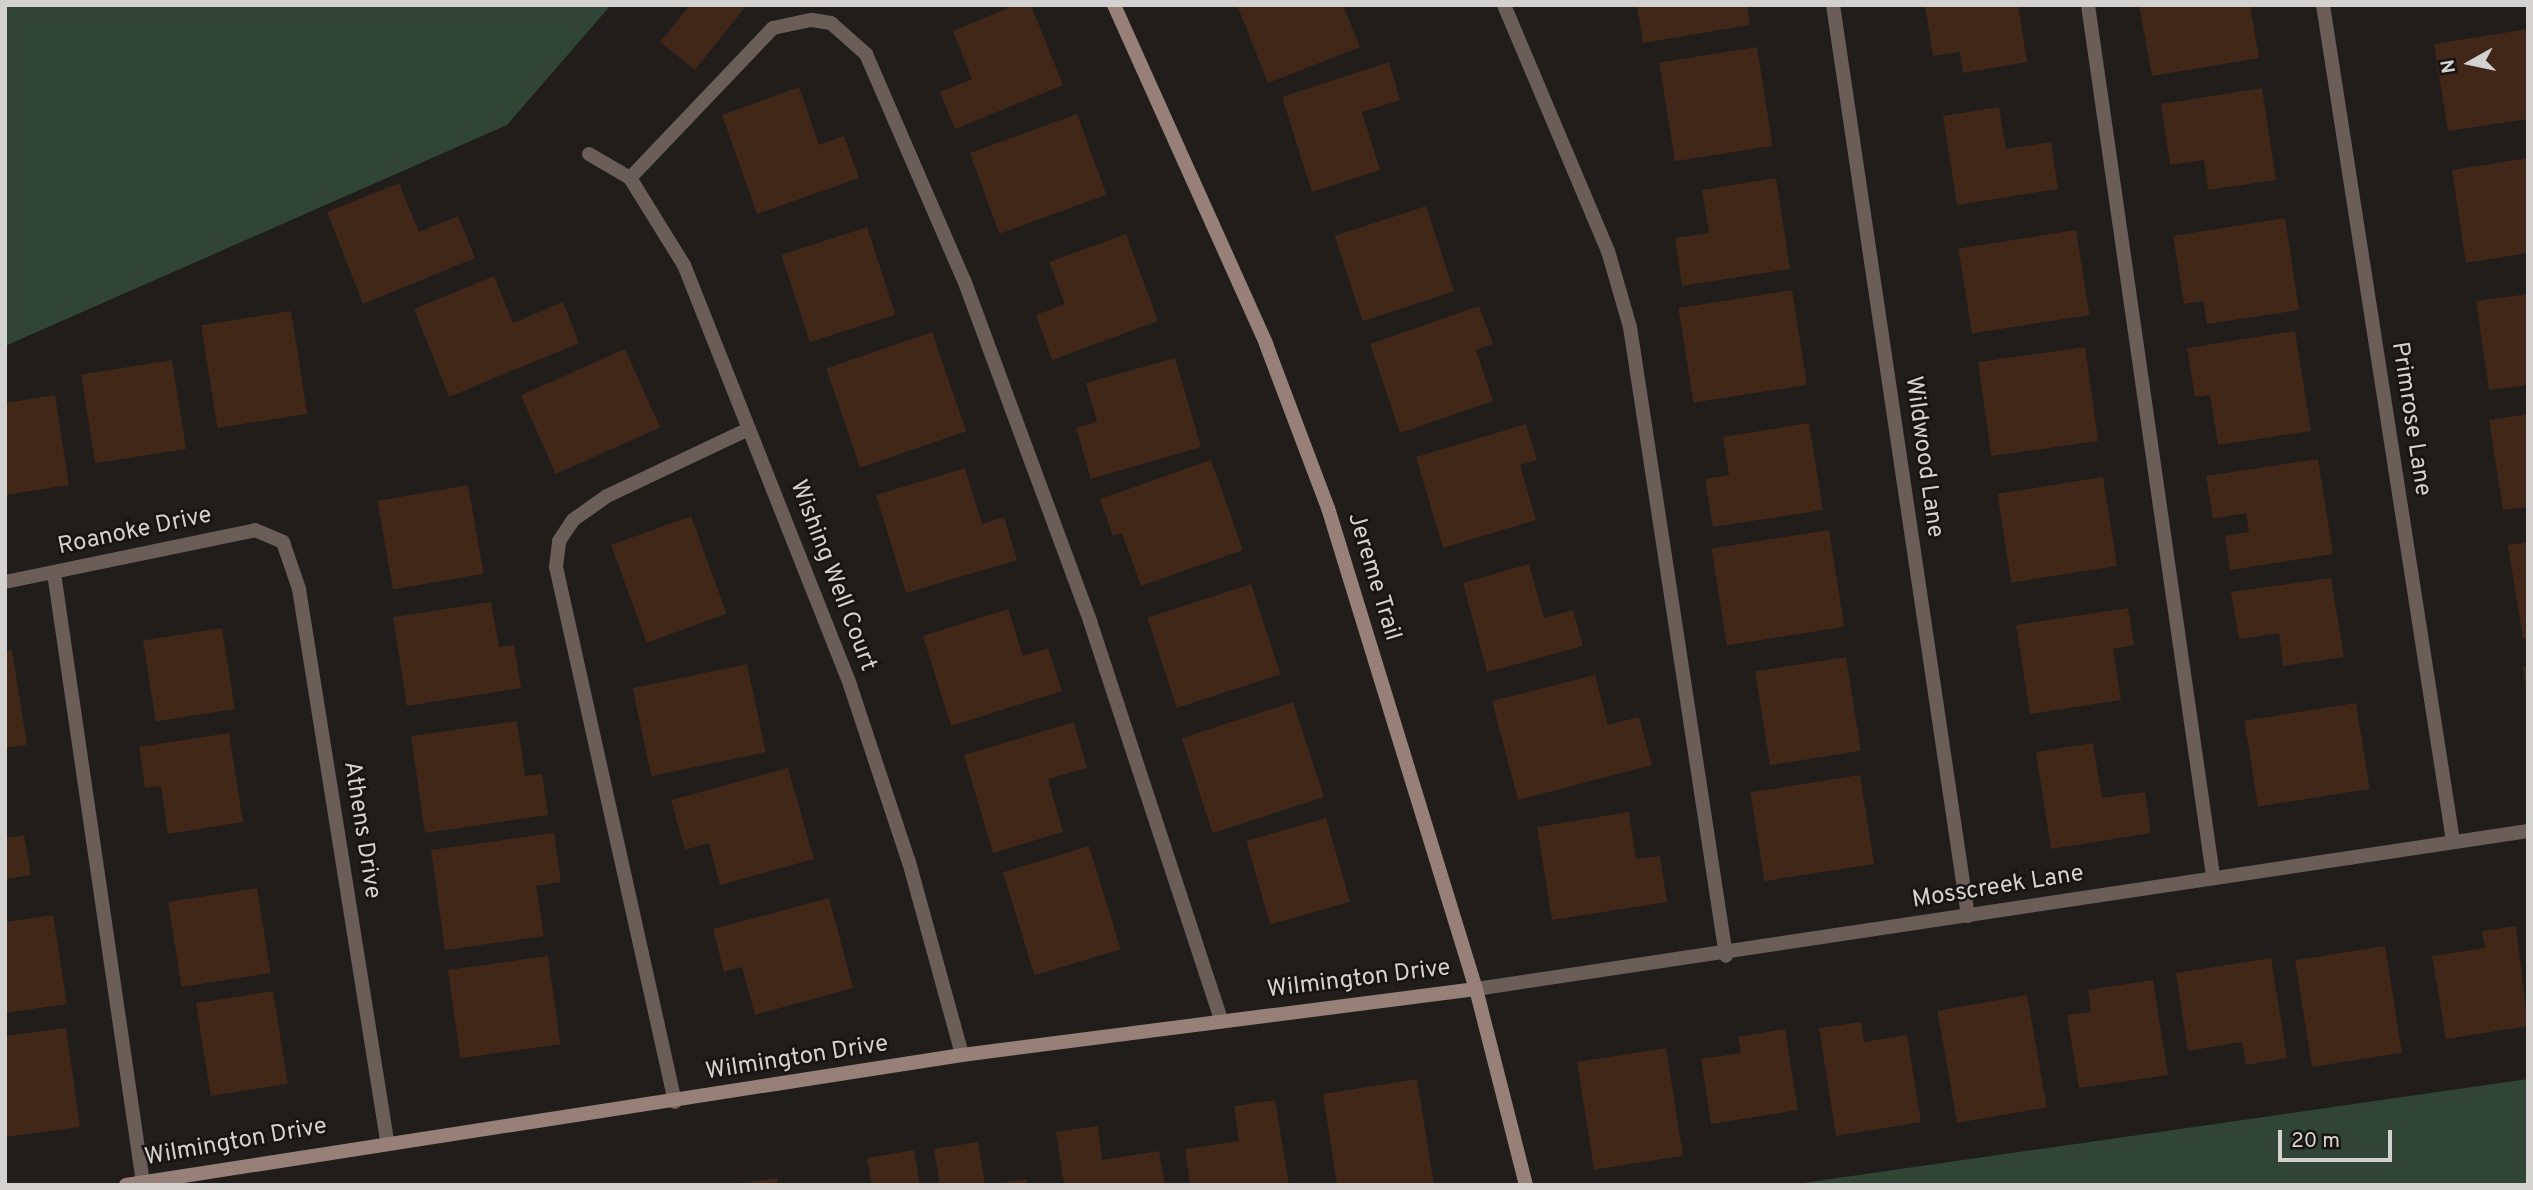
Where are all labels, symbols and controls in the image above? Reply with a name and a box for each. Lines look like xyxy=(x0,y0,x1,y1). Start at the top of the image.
north arrow xyxy=(2435,28,2505,98)
text: N xyxy=(2436,58,2462,75)
street label: Primrose Lane xyxy=(2384,340,2436,498)
street label: Wildwood Lane xyxy=(1897,374,1949,540)
street label: Wishing Well Court xyxy=(782,476,882,676)
street label: Roanoke Drive xyxy=(55,502,215,562)
street label: Jereme Trail xyxy=(1340,509,1406,645)
street label: Athens Drive xyxy=(336,759,386,901)
street label: Mosscreek Lane xyxy=(1910,860,2086,916)
street label: Wilmington Drive xyxy=(1266,954,1452,1006)
street label: Wilmington Drive xyxy=(704,1030,890,1088)
street label: Wilmington Drive xyxy=(143,1113,329,1173)
scale bar xyxy=(2281,1116,2395,1160)
text: 20 m xyxy=(2291,1128,2340,1155)

